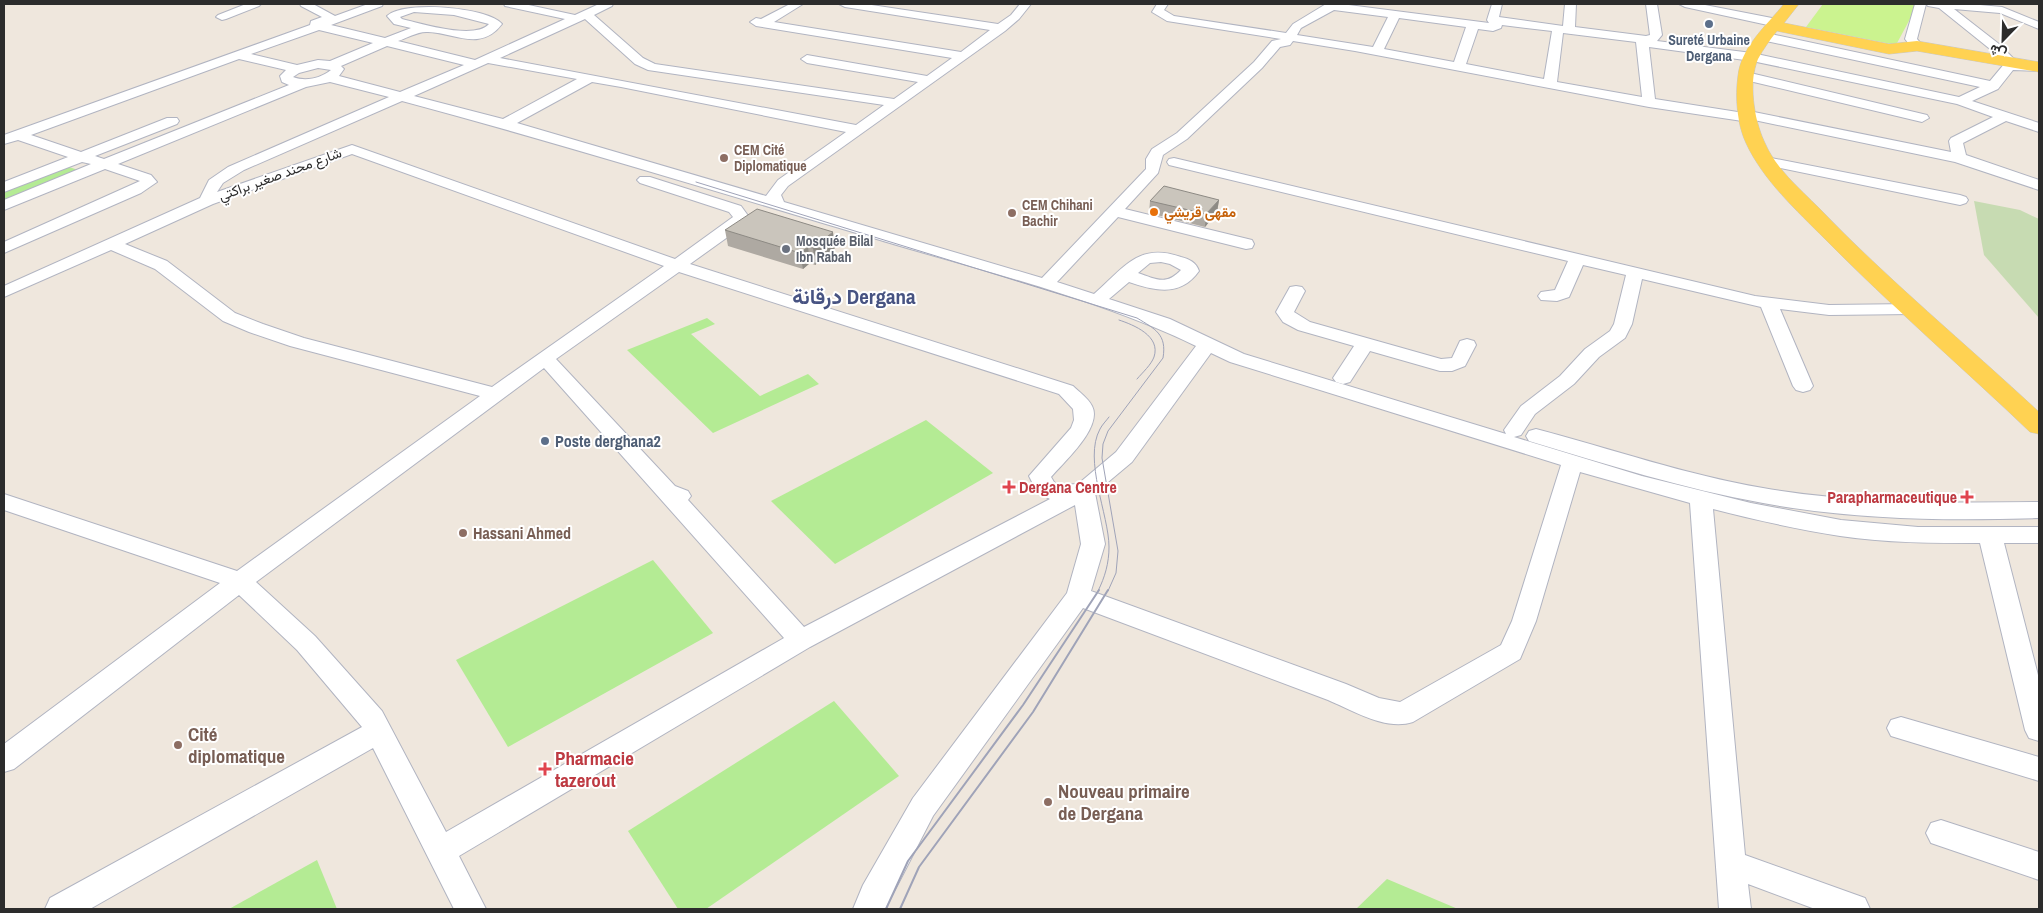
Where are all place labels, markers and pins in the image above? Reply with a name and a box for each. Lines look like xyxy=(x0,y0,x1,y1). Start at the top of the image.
marker: Sureté Urbaine Dergana xyxy=(1703,18,1715,30)
place label: Sureté Urbaine Dergana xyxy=(1668,31,1750,65)
place label: CEM Cité Diplomatique xyxy=(734,141,807,175)
marker: CEM Cité Diplomatique xyxy=(718,152,730,164)
place label: CEM Chihani Bachir xyxy=(1022,196,1093,230)
place label: مقهى قريشي xyxy=(1164,203,1237,224)
marker: مقهى قريشي xyxy=(1148,206,1160,218)
marker: CEM Chihani Bachir xyxy=(1006,207,1018,219)
place label: Mosquée Bilal Ibn Rabah xyxy=(796,232,873,266)
marker: Mosquée Bilal Ibn Rabah xyxy=(780,243,792,255)
place label: Poste derghana2 xyxy=(555,430,661,452)
marker: Poste derghana2 xyxy=(539,435,551,447)
place label: Dergana Centre xyxy=(1019,476,1117,498)
marker: Dergana Centre xyxy=(1003,481,1015,493)
place label: Parapharmaceutique xyxy=(1827,486,1957,508)
marker: Parapharmaceutique xyxy=(1961,491,1973,503)
place label: Hassani Ahmed xyxy=(473,522,571,544)
marker: Hassani Ahmed xyxy=(457,527,469,539)
place label: Cité diplomatique xyxy=(188,721,285,769)
marker: Cité diplomatique xyxy=(172,739,184,751)
place label: Pharmacie tazerout xyxy=(555,745,634,793)
marker: Pharmacie tazerout xyxy=(539,763,551,775)
place label: Nouveau primaire de Dergana xyxy=(1058,778,1190,826)
marker: Nouveau primaire de Dergana xyxy=(1042,796,1054,808)

